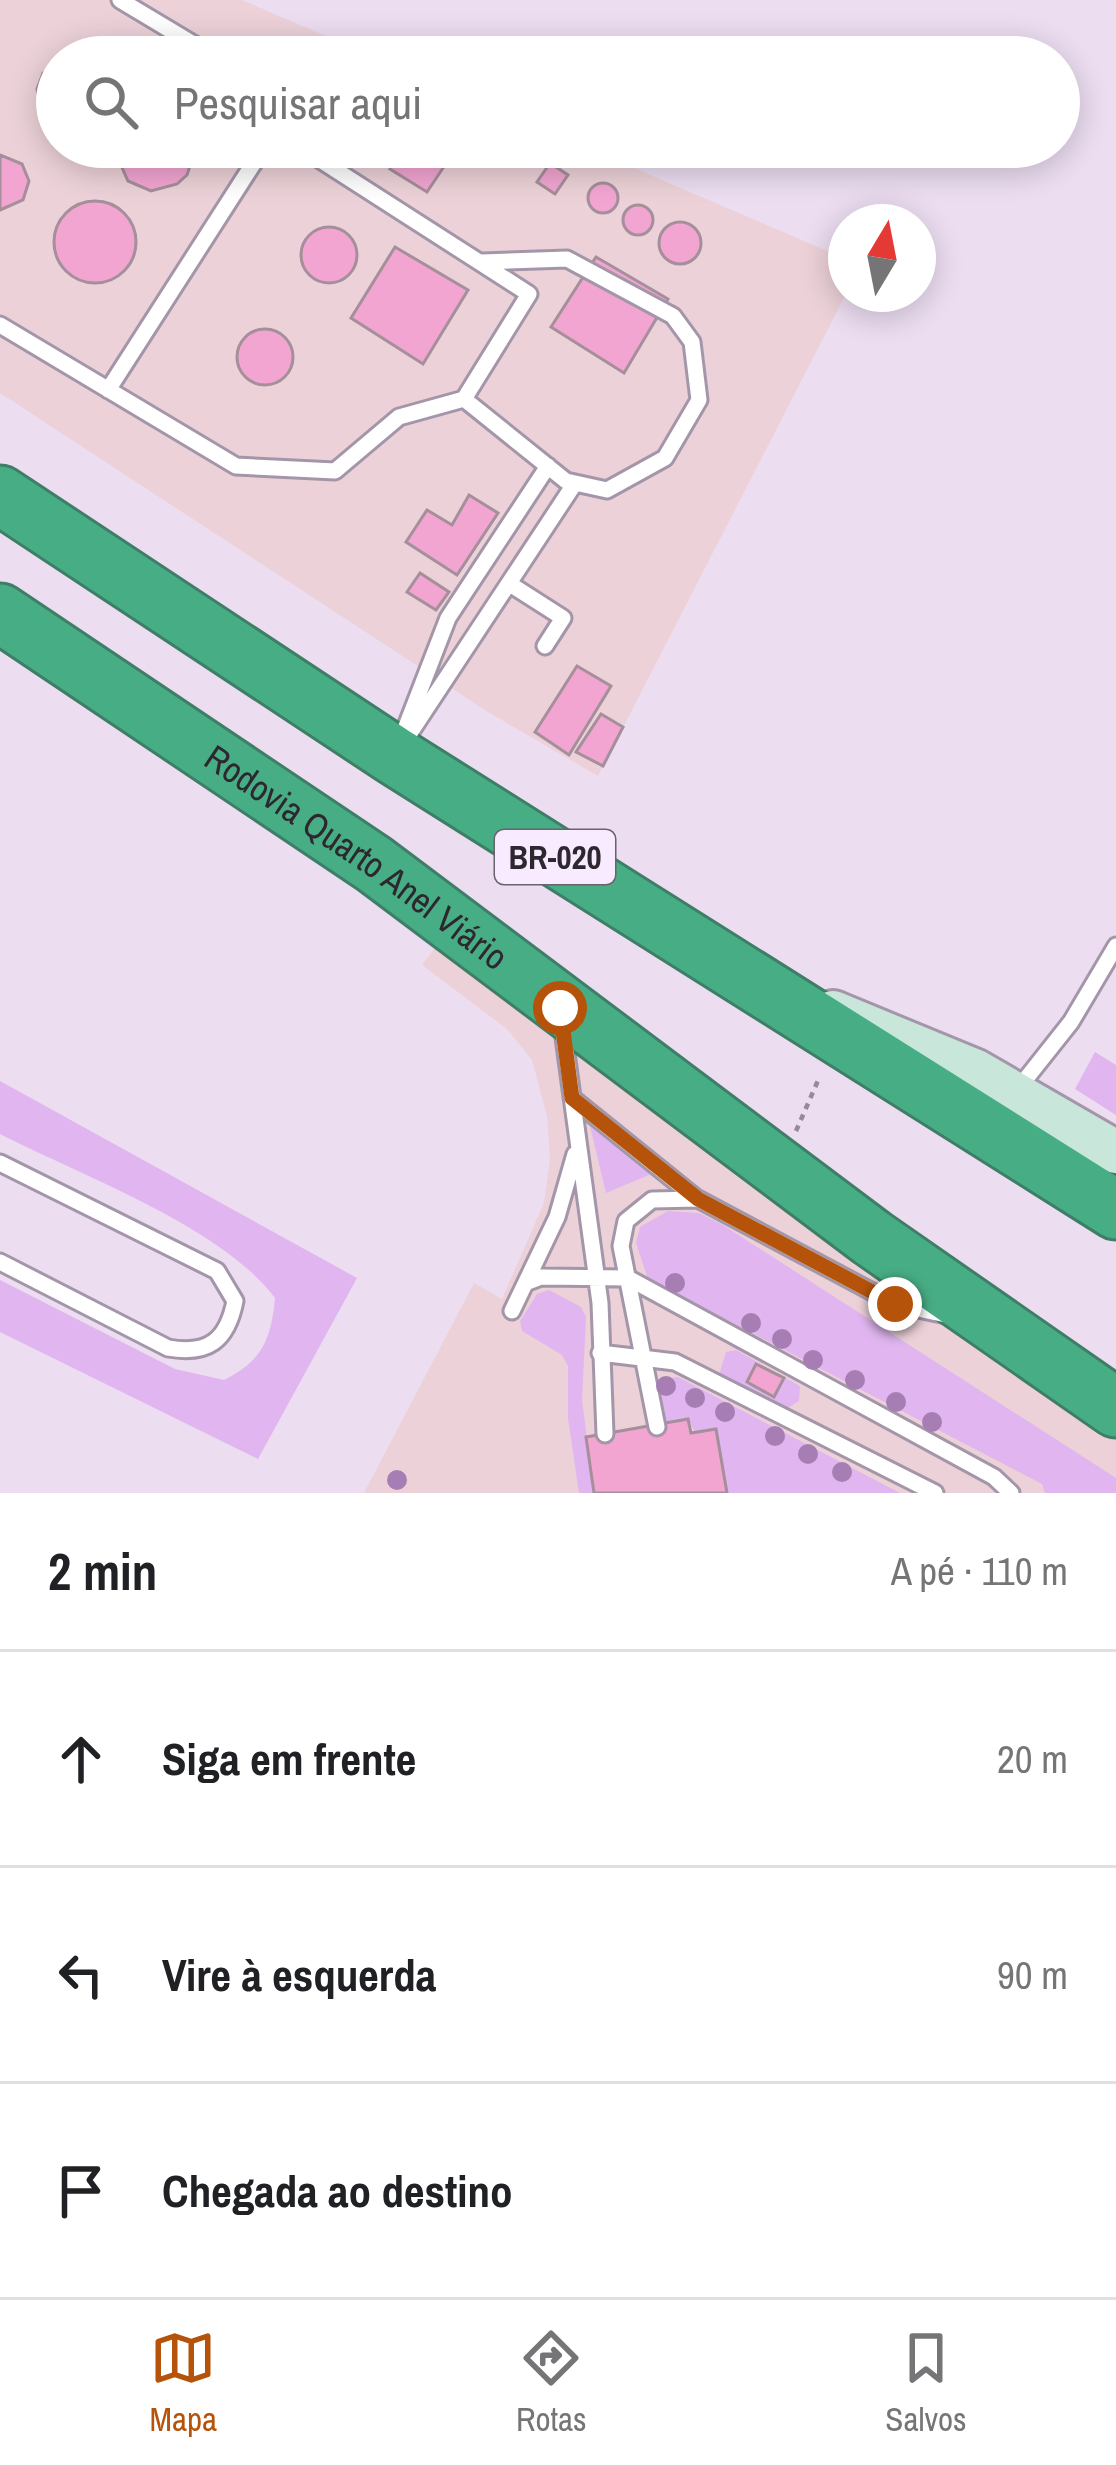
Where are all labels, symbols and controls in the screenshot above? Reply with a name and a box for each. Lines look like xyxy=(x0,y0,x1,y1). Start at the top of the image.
search box xyxy=(36,36,1080,168)
icon: search xyxy=(78,69,144,135)
text: Pesquisar aqui xyxy=(174,72,422,133)
north arrow xyxy=(828,204,936,312)
street label: Rodovia Quarto Anel Viário xyxy=(196,733,518,980)
road number: BR-020 xyxy=(495,830,615,884)
route start xyxy=(533,981,587,1035)
route end xyxy=(868,1277,922,1331)
text: 2 min xyxy=(48,1537,157,1606)
text: A pé · 110 m xyxy=(891,1545,1068,1597)
icon: ahead xyxy=(48,1726,114,1792)
text: Siga em frente xyxy=(162,1728,416,1789)
text: 20 m xyxy=(997,1733,1068,1785)
icon: left xyxy=(48,1942,114,2008)
text: Vire à esquerda xyxy=(162,1944,436,2005)
text: 90 m xyxy=(997,1949,1068,2001)
icon: arrive xyxy=(48,2158,114,2224)
text: Chegada ao destino xyxy=(162,2160,513,2221)
tab: Mapa xyxy=(149,2325,217,2441)
tab: Rotas xyxy=(516,2325,587,2441)
tab: Salvos xyxy=(885,2325,967,2441)

